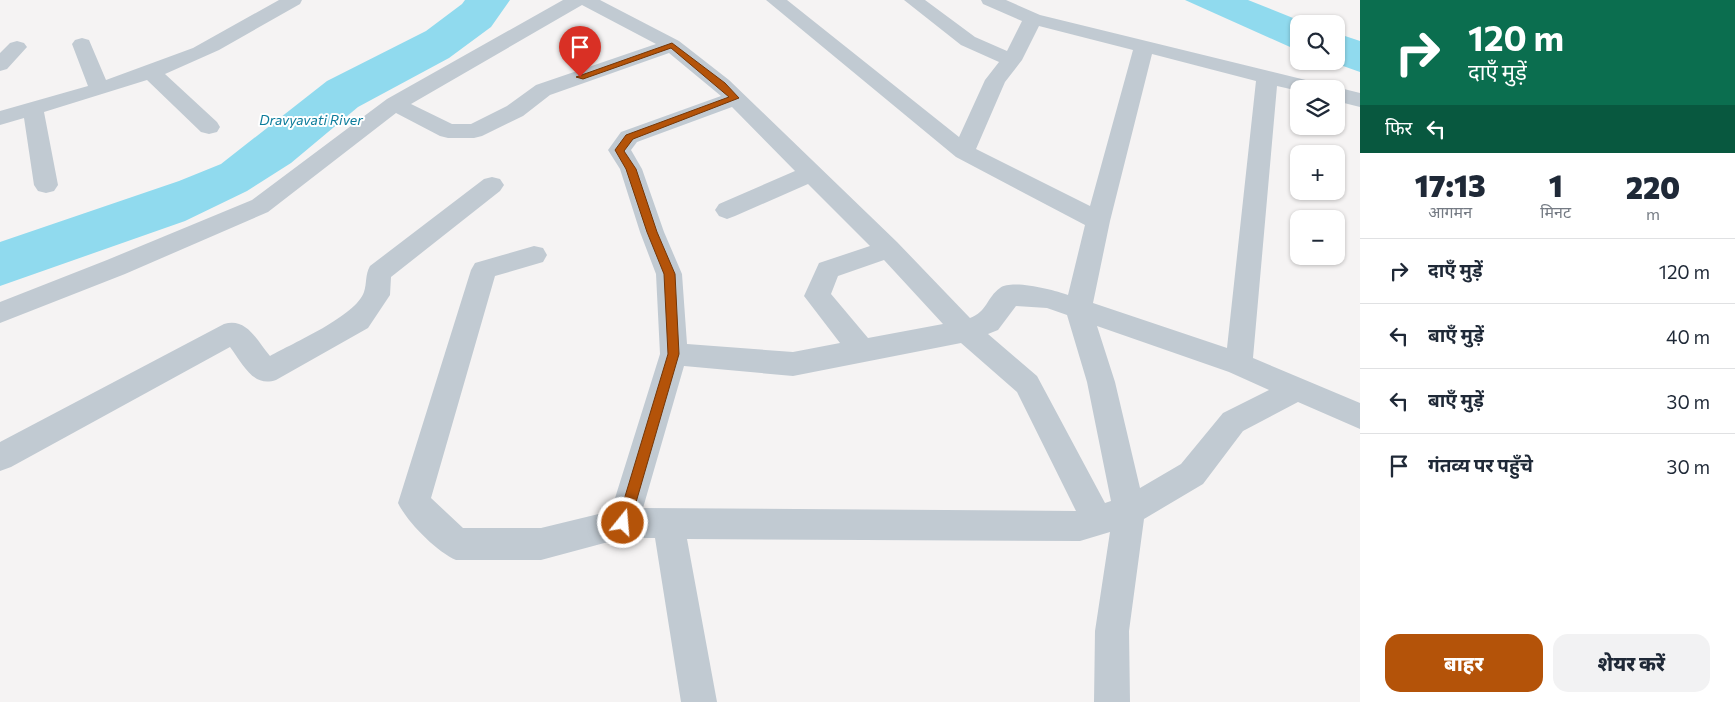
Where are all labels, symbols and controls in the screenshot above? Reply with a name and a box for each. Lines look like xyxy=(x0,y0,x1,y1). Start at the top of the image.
map controls xyxy=(1290,15,1345,265)
button: search xyxy=(1290,15,1345,70)
text: 120 m xyxy=(1468,15,1564,58)
icon: right xyxy=(1385,20,1450,85)
pin xyxy=(559,26,601,77)
icon: arrive xyxy=(566,33,594,61)
text: दाएँ मुड़ें xyxy=(1468,58,1527,85)
button: layers xyxy=(1290,80,1345,135)
water label: Dravyavati River xyxy=(259,111,363,128)
icon: left xyxy=(1422,115,1450,143)
text: फिर xyxy=(1385,116,1412,139)
button: + xyxy=(1290,145,1345,200)
text: 17:13 xyxy=(1415,166,1486,203)
text: 1 xyxy=(1549,166,1563,203)
text: 220 xyxy=(1626,168,1680,205)
text: आगमन xyxy=(1428,202,1472,221)
text: मिनट xyxy=(1540,202,1571,221)
text: m xyxy=(1646,204,1660,223)
button: − xyxy=(1290,210,1345,265)
icon: right xyxy=(1385,257,1413,285)
text: दाएँ मुड़ें xyxy=(1428,258,1483,281)
text: 120 m xyxy=(1659,260,1710,283)
icon: left xyxy=(1385,322,1413,350)
text: बाएँ मुड़ें xyxy=(1428,323,1484,346)
text: 40 m xyxy=(1666,325,1710,348)
icon: left xyxy=(1385,387,1413,415)
text: बाएँ मुड़ें xyxy=(1428,388,1484,411)
text: 30 m xyxy=(1667,390,1710,413)
icon: arrive xyxy=(1385,452,1413,480)
text: गंतव्य पर पहुँचे xyxy=(1428,453,1533,476)
text: 30 m xyxy=(1667,455,1710,478)
position arrow xyxy=(596,496,648,548)
button: बाहर xyxy=(1385,634,1543,692)
button: शेयर करें xyxy=(1553,634,1710,692)

